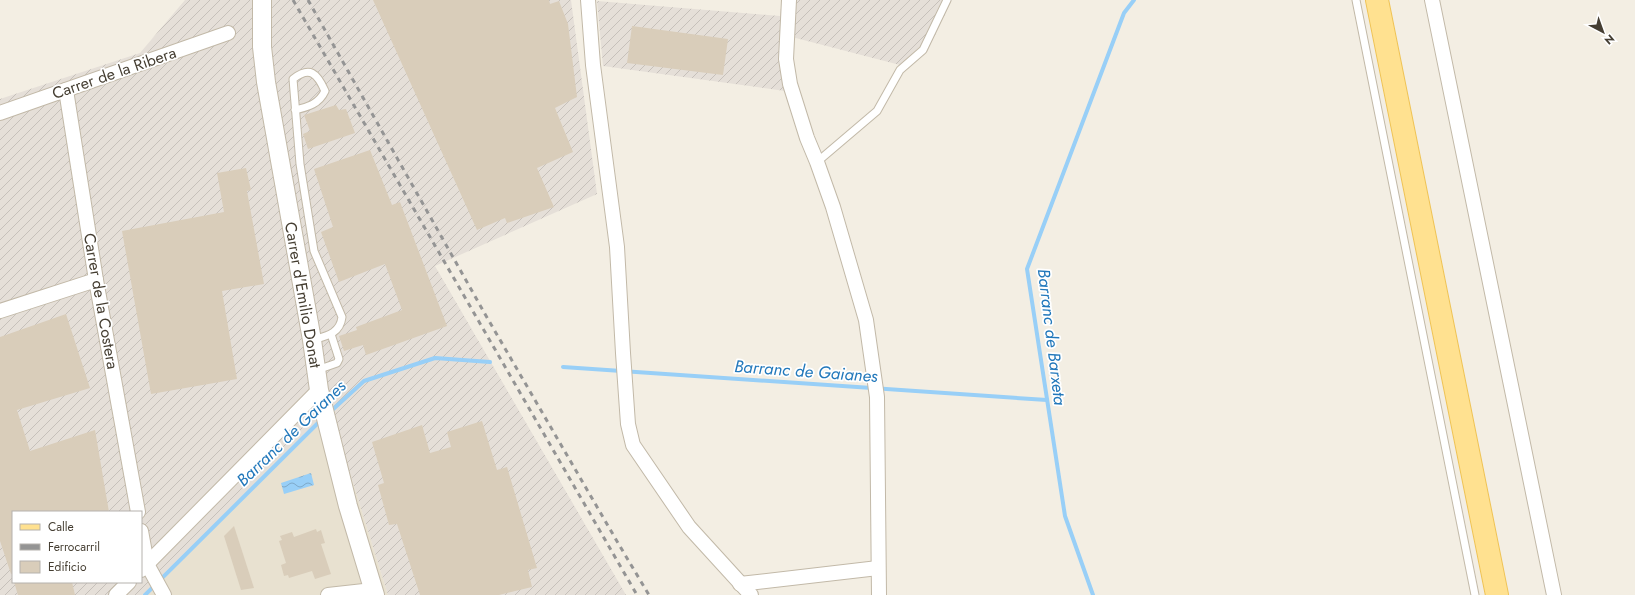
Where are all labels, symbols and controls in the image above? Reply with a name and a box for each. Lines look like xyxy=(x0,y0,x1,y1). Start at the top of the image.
north arrow xyxy=(1583,12,1623,52)
text: N xyxy=(1601,31,1618,48)
street label: Carrer de la Ribera xyxy=(49,41,179,105)
street label: Carrer d'Emilio Donat xyxy=(279,220,327,370)
street label: Carrer de la Costera xyxy=(78,231,124,371)
water label: Barranc de Barxeta xyxy=(1032,267,1072,407)
water label: Barranc de Gaianes xyxy=(733,354,879,388)
water label: Barranc de Gaianes xyxy=(231,374,351,492)
legend xyxy=(12,511,142,583)
text: Calle xyxy=(48,518,74,536)
text: Ferrocarril xyxy=(48,538,100,556)
text: Edificio xyxy=(48,558,87,576)

